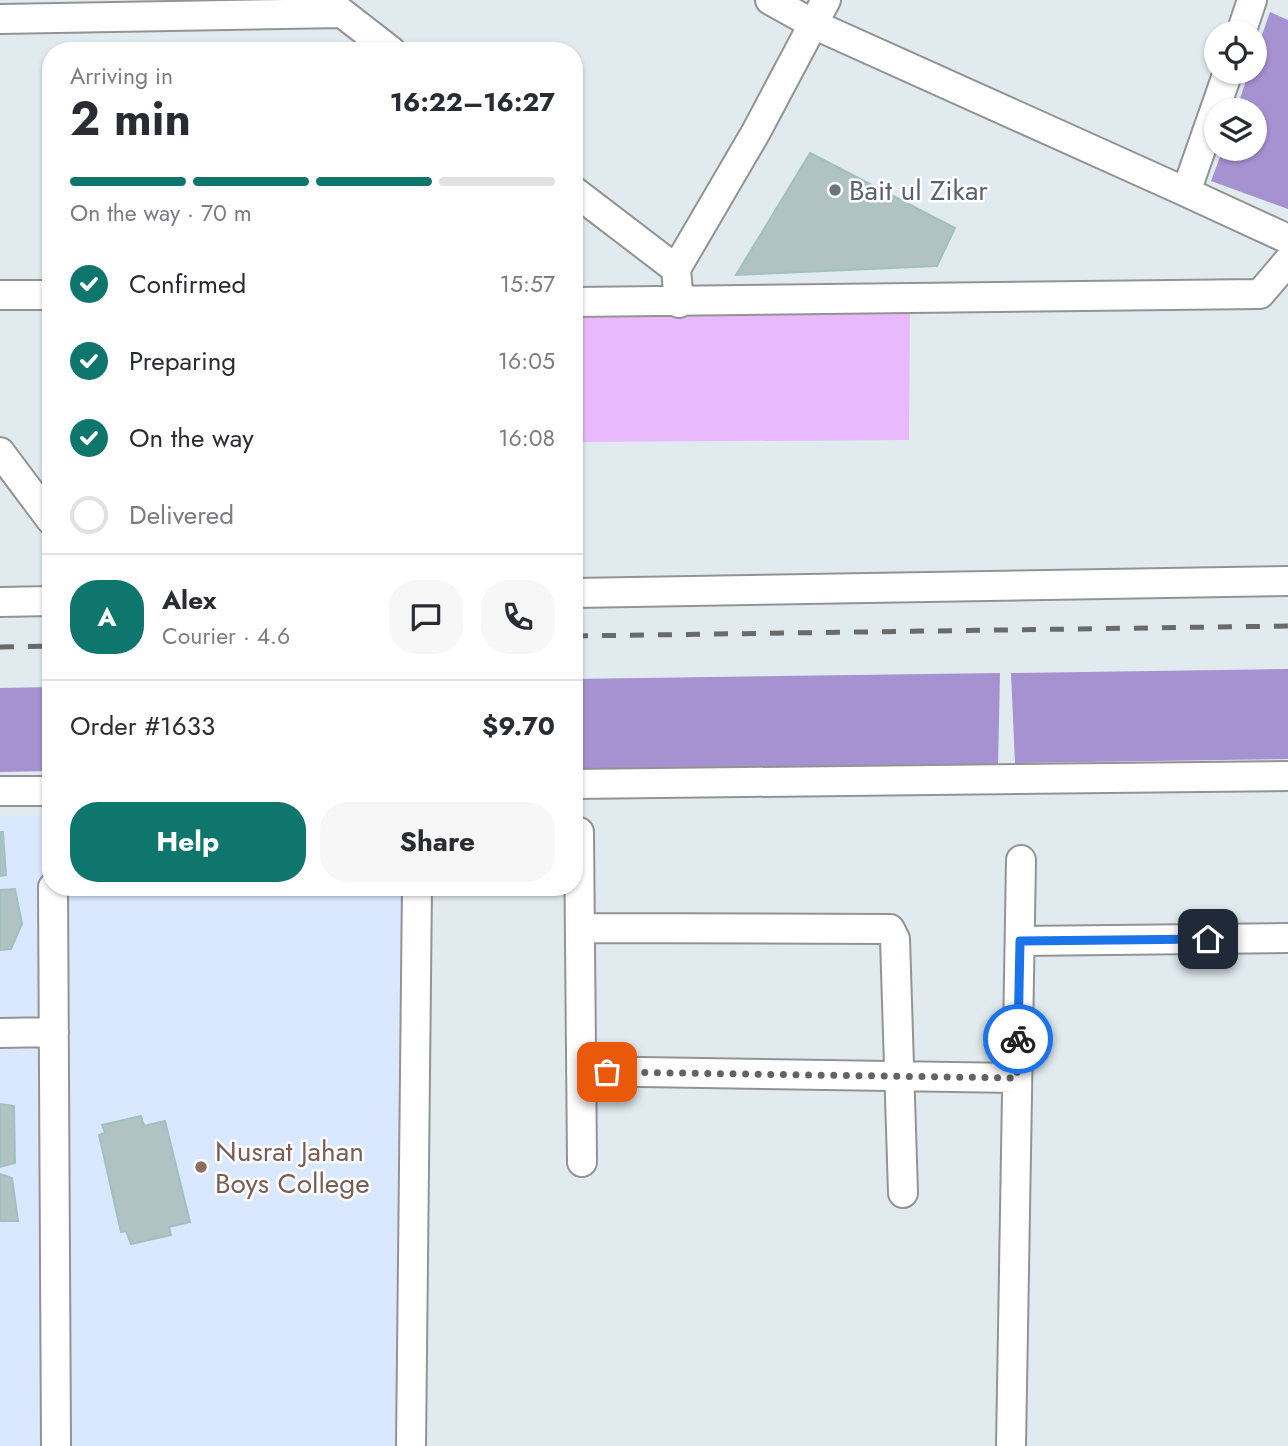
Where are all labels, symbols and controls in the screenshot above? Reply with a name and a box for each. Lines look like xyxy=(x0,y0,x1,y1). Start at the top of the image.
map controls xyxy=(1204,21,1267,161)
button: locate xyxy=(1204,21,1267,84)
text: Arriving in xyxy=(70,59,173,93)
text: 16:22–16:27 xyxy=(390,83,555,121)
text: 2 min xyxy=(70,86,191,152)
button: layers xyxy=(1204,98,1267,161)
place label: Bait ul Zikar xyxy=(849,170,988,211)
marker: Bait ul Zikar xyxy=(827,182,843,198)
text: On the way · 70 m xyxy=(70,196,252,230)
icon: check xyxy=(70,265,108,303)
text: Confirmed xyxy=(129,265,246,303)
text: 15:57 xyxy=(500,267,555,301)
icon: check xyxy=(70,342,108,380)
text: Preparing xyxy=(129,342,236,380)
text: 16:05 xyxy=(498,344,555,378)
icon: check xyxy=(70,419,108,457)
text: On the way xyxy=(129,419,254,457)
text: 16:08 xyxy=(498,421,555,455)
text: Delivered xyxy=(129,496,234,534)
button: chat xyxy=(389,580,463,654)
button: phone xyxy=(481,580,555,654)
text: Alex xyxy=(162,581,216,619)
text: A xyxy=(97,598,117,636)
text: Courier · 4.6 xyxy=(162,619,290,653)
text: Order #1633 xyxy=(70,707,215,745)
text: $9.70 xyxy=(482,707,555,745)
button: Help xyxy=(70,802,306,882)
button: Share xyxy=(320,802,555,882)
pin xyxy=(1178,909,1238,969)
icon: home xyxy=(1189,920,1227,958)
courier xyxy=(983,1004,1053,1074)
icon: bike xyxy=(999,1020,1037,1058)
pin xyxy=(577,1042,637,1102)
icon: bag xyxy=(588,1053,626,1091)
place label: Nusrat Jahan Boys College xyxy=(215,1131,370,1204)
marker: Nusrat Jahan Boys College xyxy=(193,1159,209,1175)

